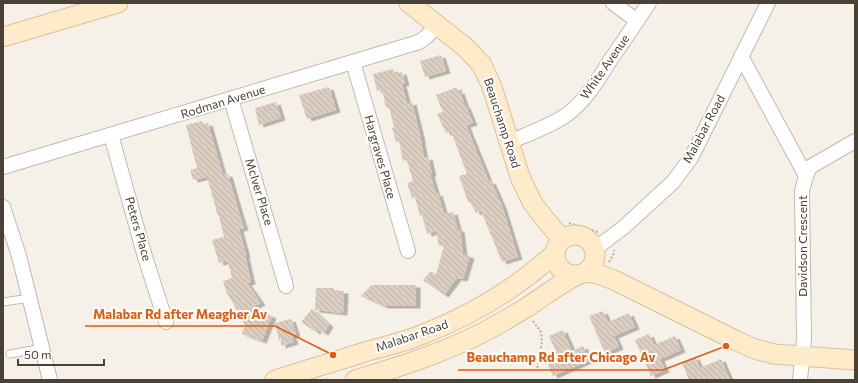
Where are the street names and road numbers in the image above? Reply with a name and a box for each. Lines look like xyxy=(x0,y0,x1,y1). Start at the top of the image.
street label: White Avenue xyxy=(577,31,632,101)
street label: Beauchamp Road xyxy=(482,76,524,170)
street label: Rodman Avenue xyxy=(179,82,267,121)
street label: Malabar Road xyxy=(679,92,727,165)
street label: Hargraves Place xyxy=(362,113,400,200)
street label: McIver Place xyxy=(243,157,277,227)
street label: Peters Place xyxy=(123,195,155,262)
street label: Davidson Crescent xyxy=(795,195,809,297)
street label: Malabar Road xyxy=(374,316,450,354)

